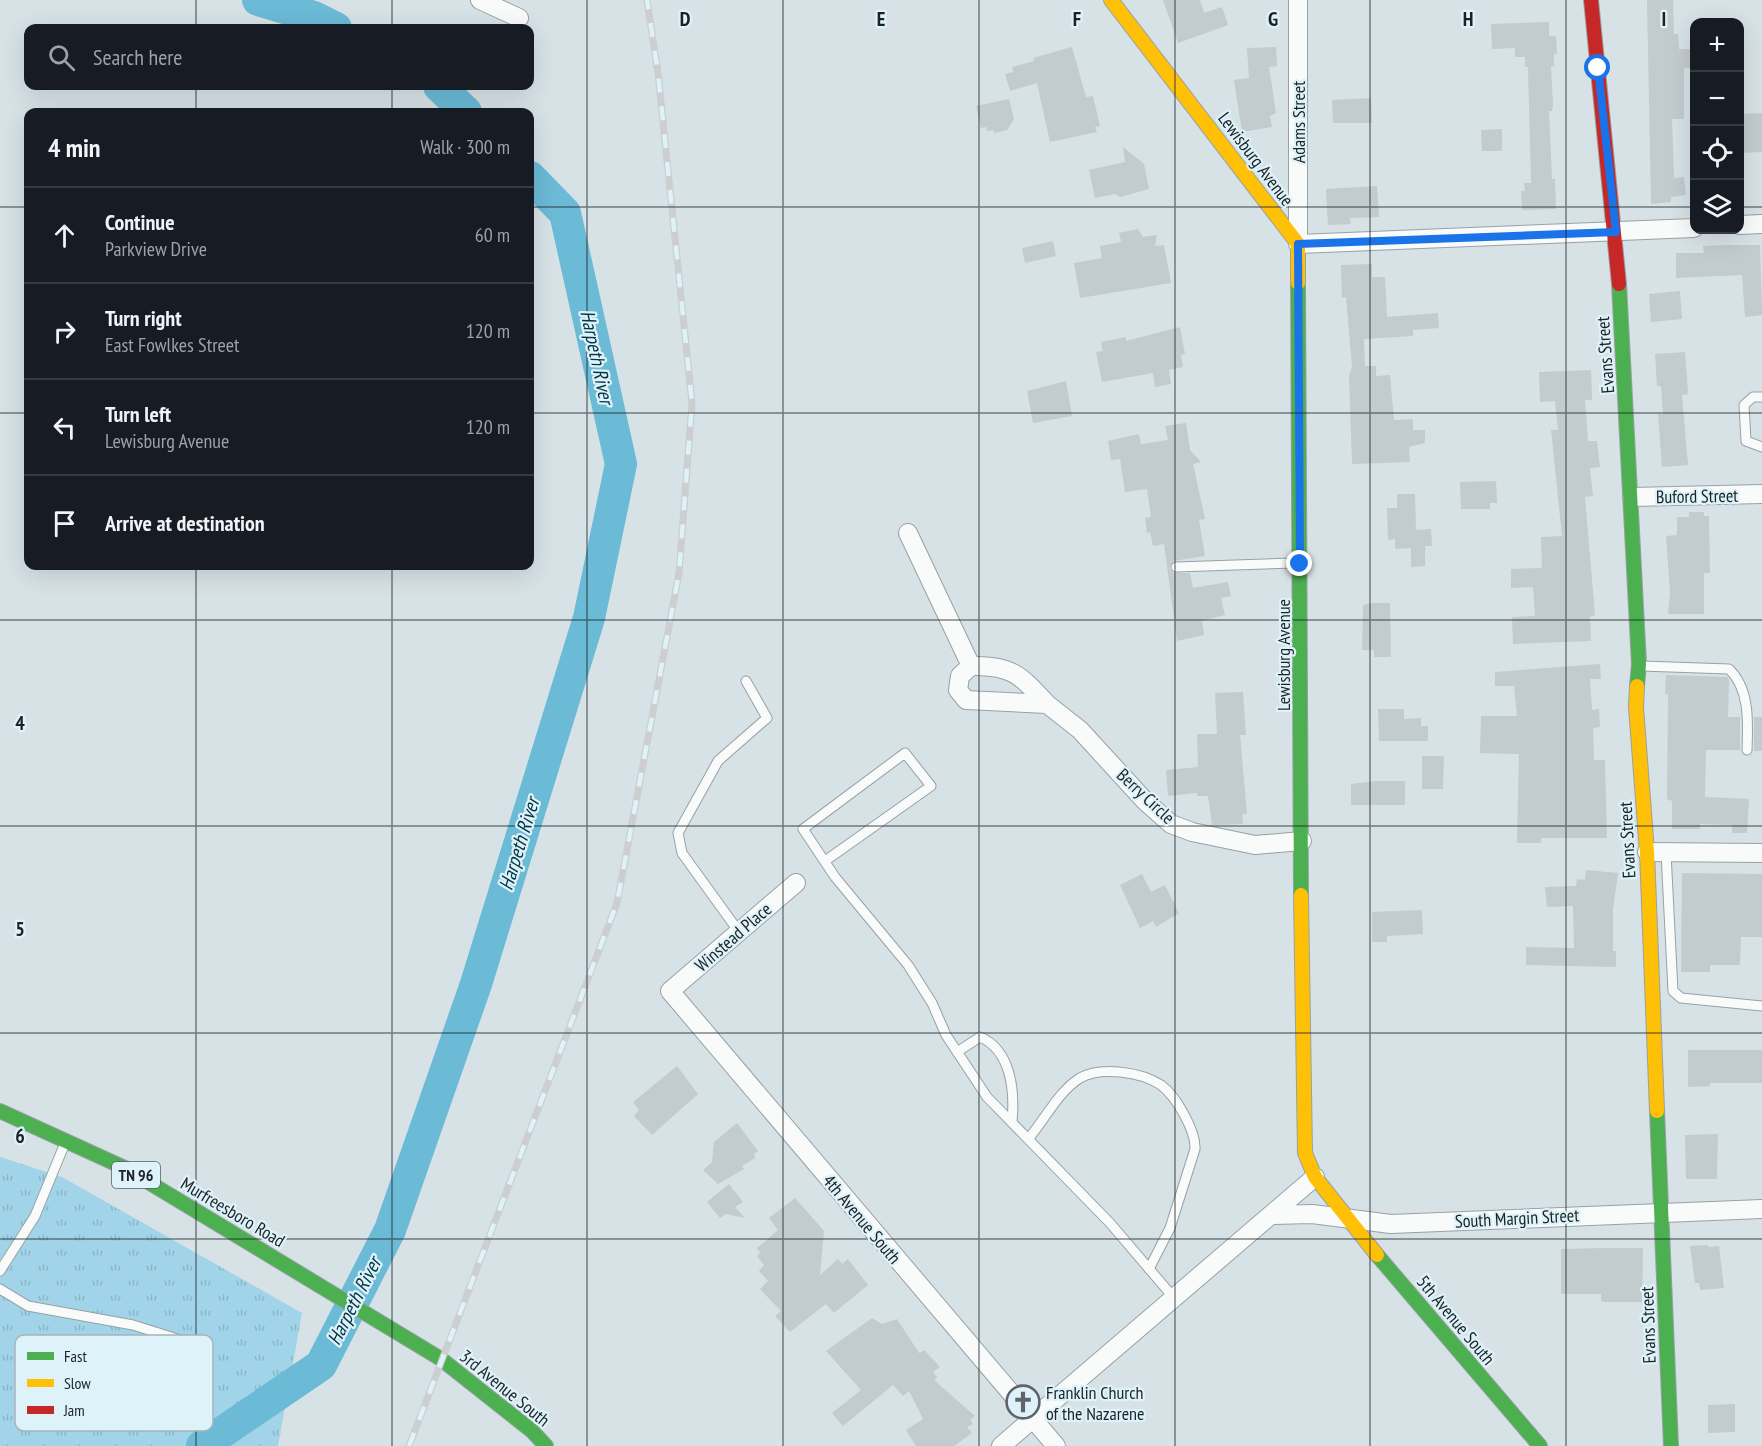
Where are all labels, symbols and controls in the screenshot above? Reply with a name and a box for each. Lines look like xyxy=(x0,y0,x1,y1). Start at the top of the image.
text: D xyxy=(680,6,691,32)
text: E xyxy=(877,6,885,32)
text: F xyxy=(1073,6,1081,32)
text: G xyxy=(1268,6,1278,32)
text: H xyxy=(1463,6,1473,32)
text: I xyxy=(1662,6,1666,32)
map controls xyxy=(1690,18,1744,234)
button: + xyxy=(1690,18,1744,72)
search box xyxy=(24,24,534,90)
icon: search xyxy=(45,41,78,74)
text: Search here xyxy=(93,43,182,71)
route start xyxy=(1584,54,1610,80)
button: − xyxy=(1690,72,1744,126)
street label: Adams Street xyxy=(1287,81,1310,163)
street label: Lewisburg Avenue xyxy=(1213,107,1299,211)
button: locate xyxy=(1690,126,1744,180)
text: 4 min xyxy=(48,131,101,164)
text: Walk · 300 m xyxy=(420,134,510,160)
button: layers xyxy=(1690,180,1744,234)
text: Continue xyxy=(105,208,175,236)
icon: ahead xyxy=(48,219,81,252)
text: 60 m xyxy=(475,222,510,248)
text: Parkview Drive xyxy=(105,236,207,262)
text: Turn right xyxy=(105,304,182,332)
water label: Harpeth River xyxy=(574,308,620,409)
icon: right xyxy=(48,315,81,348)
street label: Evans Street xyxy=(1591,316,1619,394)
text: 120 m xyxy=(466,318,510,344)
text: East Fowlkes Street xyxy=(105,332,239,358)
text: Turn left xyxy=(105,400,171,428)
icon: left xyxy=(48,411,81,444)
text: 120 m xyxy=(466,414,510,440)
text: Lewisburg Avenue xyxy=(105,428,229,454)
street label: Buford Street xyxy=(1656,484,1738,508)
icon: arrive xyxy=(48,507,81,540)
text: Arrive at destination xyxy=(105,509,265,537)
route end xyxy=(1286,550,1312,576)
street label: Lewisburg Avenue xyxy=(1272,599,1295,711)
text: 4 xyxy=(15,710,25,736)
street label: Berry Circle xyxy=(1112,763,1180,829)
water label: Harpeth River xyxy=(493,792,546,893)
street label: Evans Street xyxy=(1613,801,1640,879)
street label: Winstead Place xyxy=(690,897,776,977)
text: 5 xyxy=(15,916,25,942)
text: 6 xyxy=(15,1123,25,1149)
road number: TN 96 xyxy=(112,1162,160,1188)
street label: 4th Avenue South xyxy=(818,1170,906,1268)
street label: Murfreesboro Road xyxy=(177,1172,289,1252)
street label: South Margin Street xyxy=(1454,1203,1580,1233)
water label: Harpeth River xyxy=(321,1250,388,1349)
street label: 5th Avenue South xyxy=(1412,1271,1500,1369)
street label: Evans Street xyxy=(1635,1286,1661,1364)
legend xyxy=(15,1335,213,1431)
street label: 3rd Avenue South xyxy=(455,1345,555,1431)
text: Fast xyxy=(64,1346,87,1366)
text: Slow xyxy=(64,1373,91,1393)
place label: Franklin Church of the Nazarene xyxy=(1046,1381,1144,1425)
church icon: Franklin Church of the Nazarene xyxy=(1005,1384,1041,1420)
text: Jam xyxy=(63,1400,85,1420)

